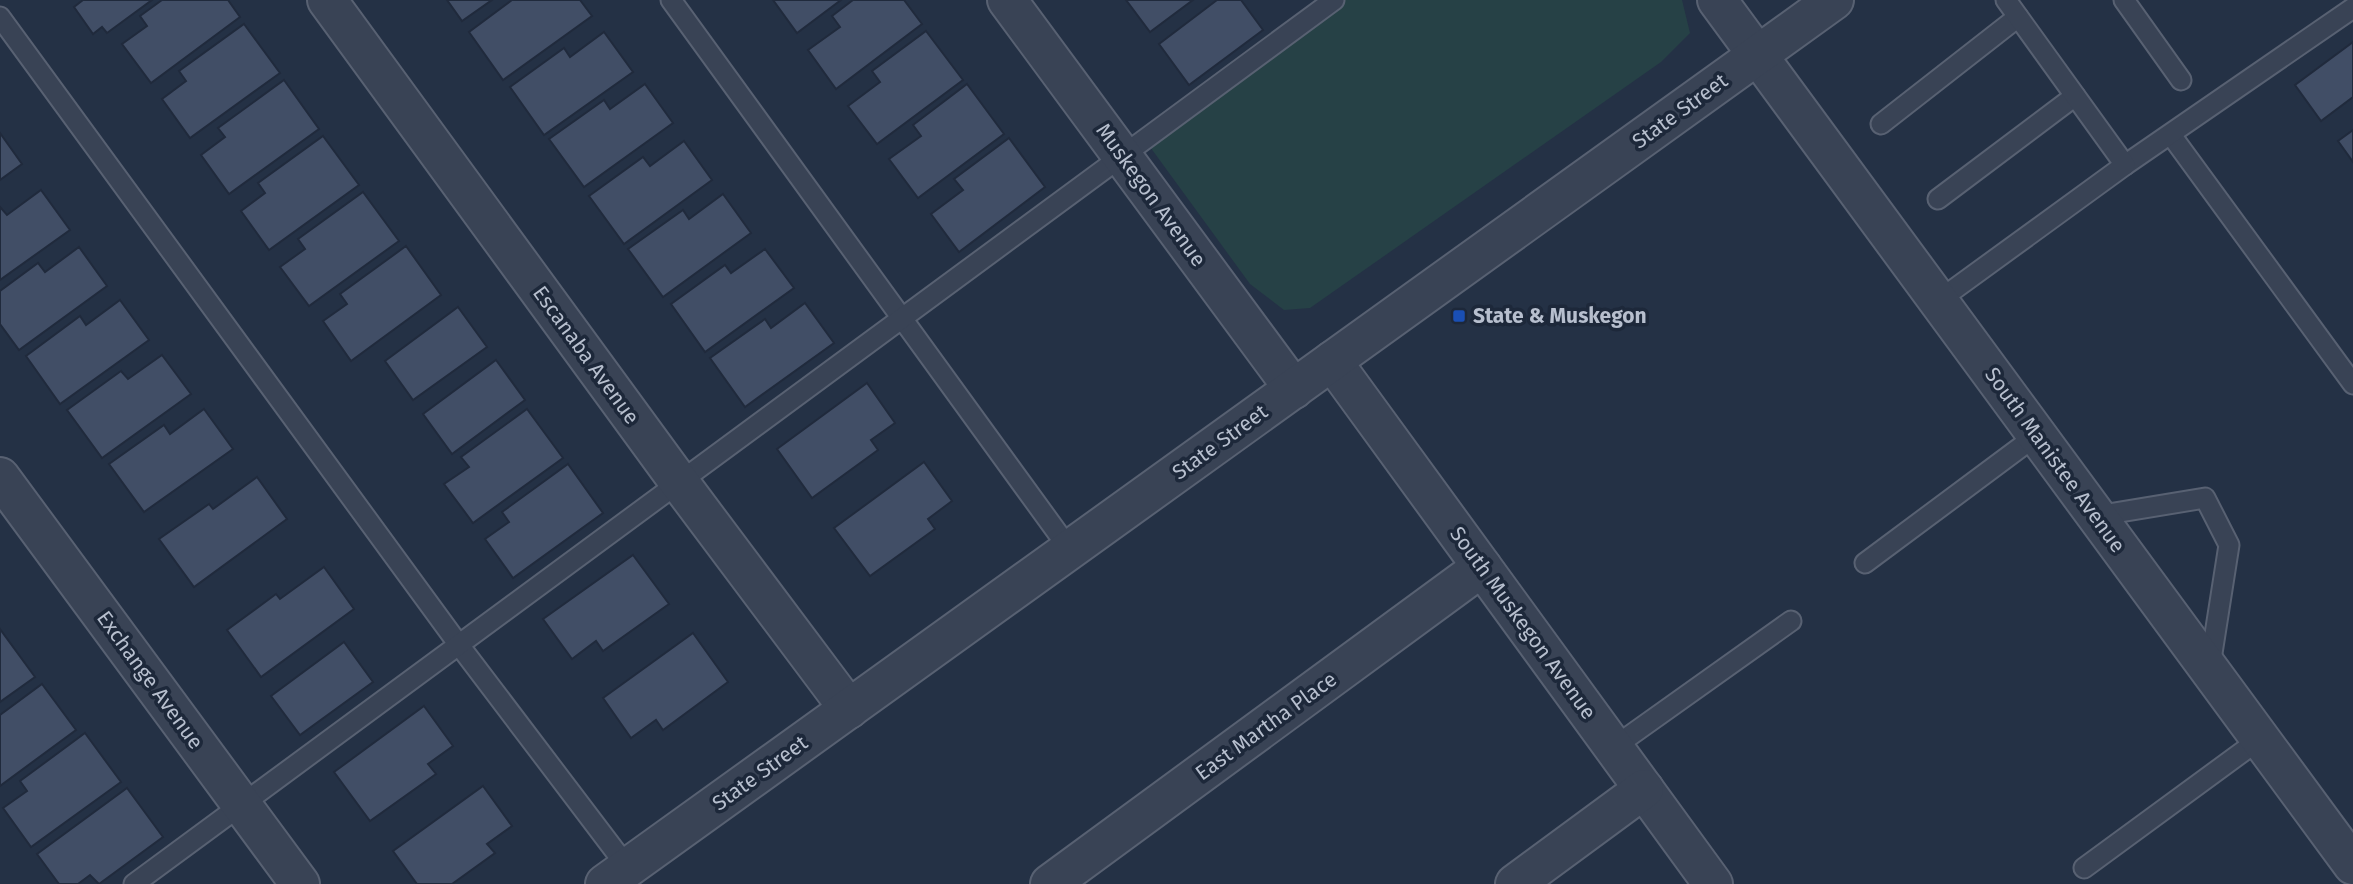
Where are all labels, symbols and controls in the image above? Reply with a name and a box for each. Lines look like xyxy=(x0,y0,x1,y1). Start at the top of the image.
street label: State Street xyxy=(1627,67,1733,154)
street label: Muskegon Avenue xyxy=(1090,118,1212,272)
street label: Escanaba Avenue xyxy=(527,281,645,429)
place label: State & Muskegon xyxy=(1473,303,1647,329)
marker: State & Muskegon xyxy=(1451,308,1467,324)
street label: South Manistee Avenue xyxy=(1979,362,2131,558)
street label: State Street xyxy=(1167,398,1273,485)
street label: South Muskegon Avenue xyxy=(1444,521,1602,725)
street label: Exchange Avenue xyxy=(91,606,209,754)
street label: East Martha Place xyxy=(1190,666,1342,786)
street label: State Street xyxy=(707,729,813,816)

